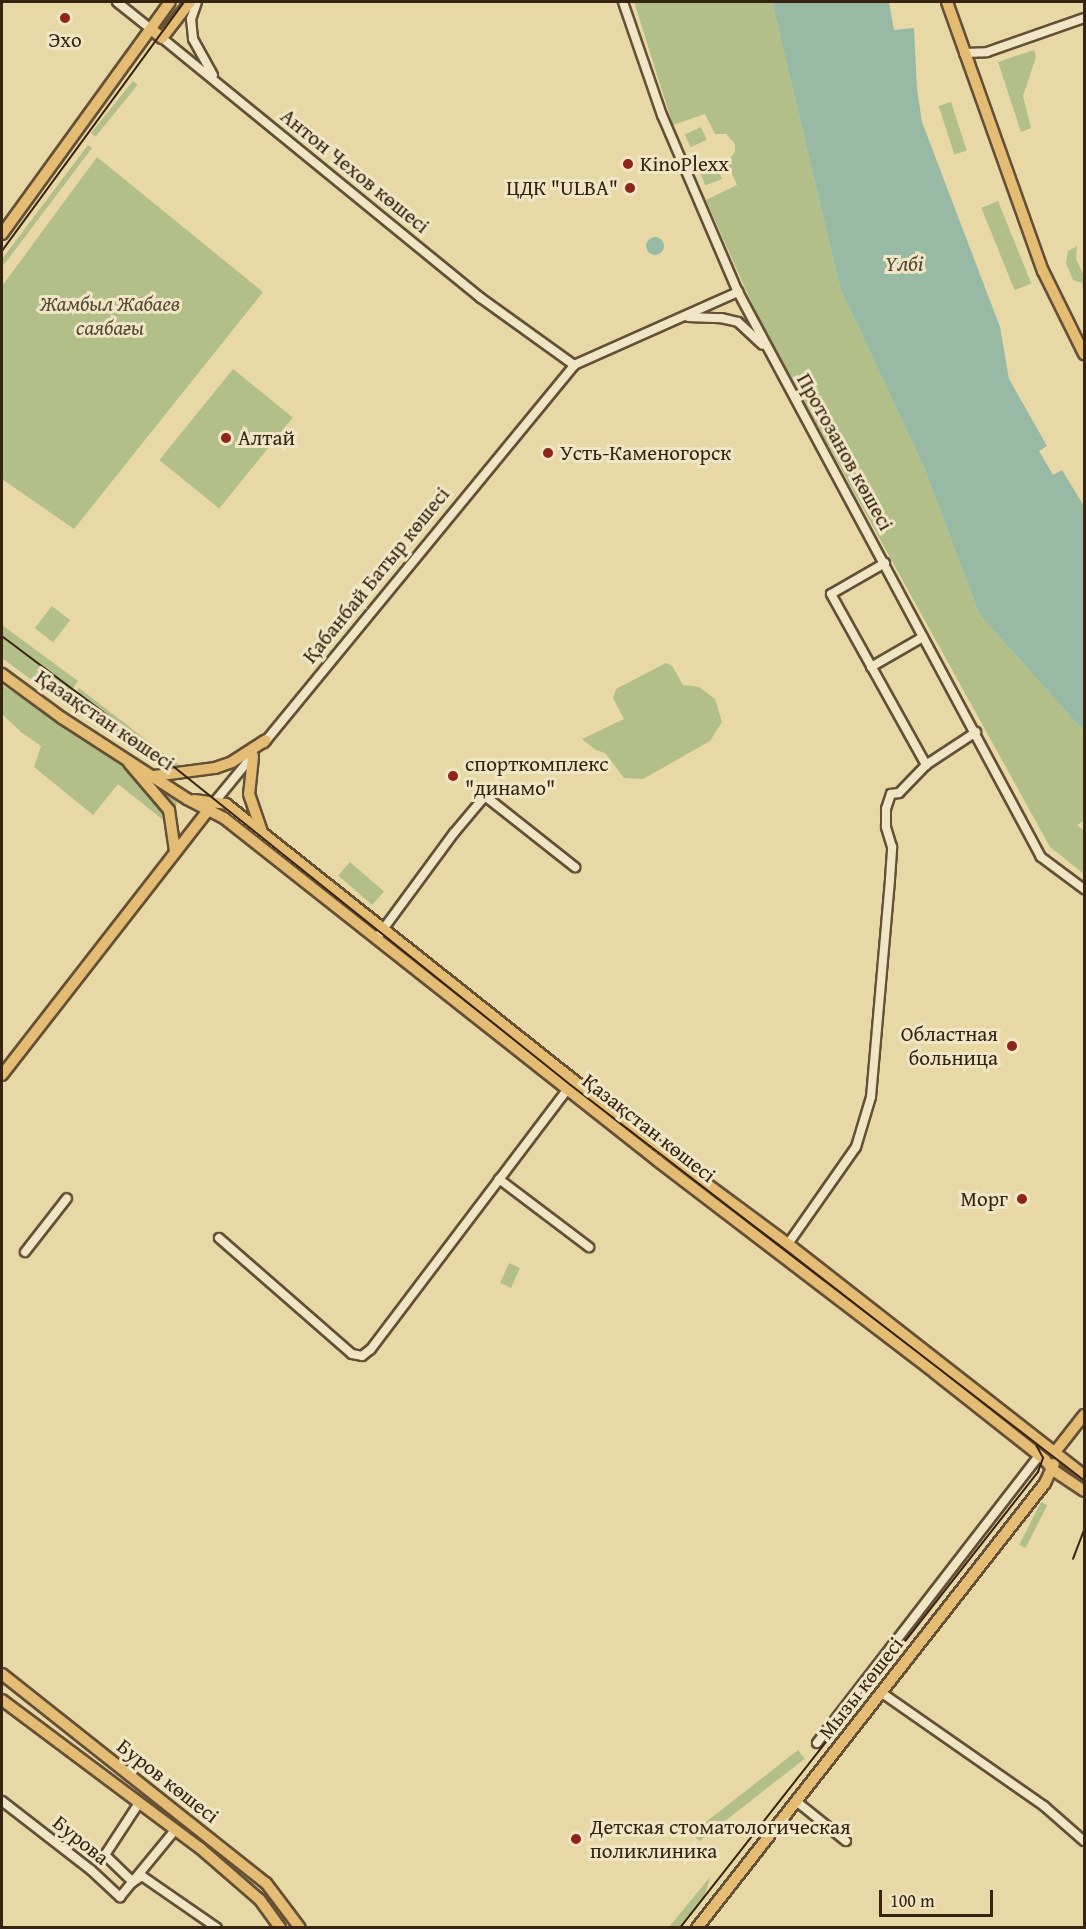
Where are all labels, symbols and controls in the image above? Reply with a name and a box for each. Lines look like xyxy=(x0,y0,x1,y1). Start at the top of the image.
marker: Эхо xyxy=(58,11,72,25)
place label: Эхо xyxy=(48,27,82,53)
street label: Антон Чехов көшесі xyxy=(275,103,435,239)
place label: KinoPlexx xyxy=(640,151,729,177)
marker: KinoPlexx xyxy=(621,157,635,171)
place label: ЦДК "ULBA" xyxy=(506,175,618,201)
marker: ЦДК "ULBA" xyxy=(623,181,637,195)
water label: Үлбі xyxy=(885,251,923,277)
park label: Жамбыл Жабаев саябағы xyxy=(40,291,180,341)
street label: Протозанов көшесі xyxy=(791,369,899,535)
place label: Алтай xyxy=(238,425,295,451)
marker: Алтай xyxy=(219,431,233,445)
place label: Усть-Каменогорск xyxy=(560,440,731,466)
marker: Усть-Каменогорск xyxy=(541,446,555,460)
street label: Қабанбай Батыр көшесі xyxy=(297,482,455,668)
street label: Қазақстан көшесі xyxy=(31,664,179,776)
place label: спорткомплекс "динамо" xyxy=(465,751,609,801)
marker: спорткомплекс "динамо" xyxy=(446,769,460,783)
place label: Областная больница xyxy=(901,1021,998,1071)
marker: Областная больница xyxy=(1003,1037,1021,1055)
street label: Қазақстан көшесі xyxy=(577,1068,721,1188)
place label: Морг xyxy=(961,1186,1008,1212)
marker: Морг xyxy=(1013,1190,1031,1208)
street label: Мызы көшесі xyxy=(813,1632,909,1744)
street label: Буров көшесі xyxy=(112,1733,224,1829)
street label: Бурова xyxy=(48,1810,114,1870)
place label: Детская стоматологическая поликлиника xyxy=(590,1814,851,1864)
marker: Детская стоматологическая поликлиника xyxy=(567,1830,585,1848)
scale bar xyxy=(882,1878,996,1916)
text: 100 m xyxy=(890,1887,935,1914)

